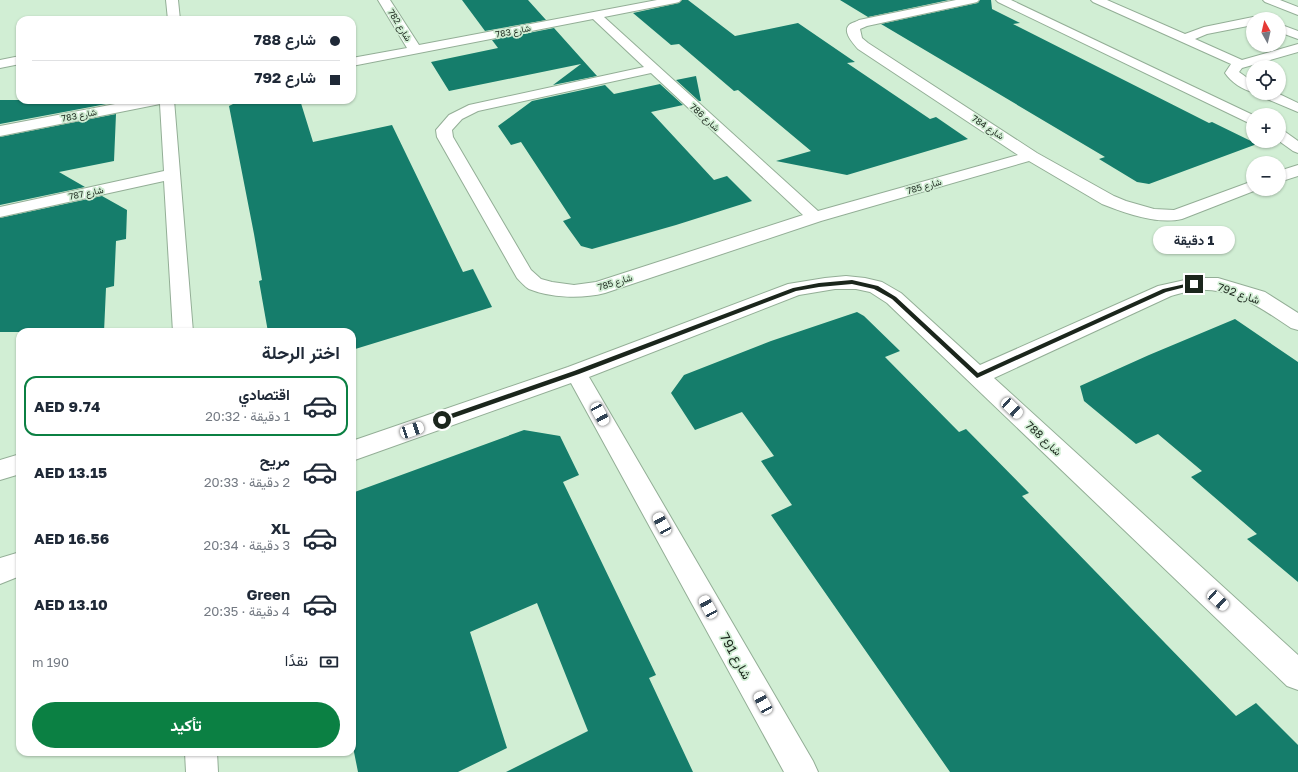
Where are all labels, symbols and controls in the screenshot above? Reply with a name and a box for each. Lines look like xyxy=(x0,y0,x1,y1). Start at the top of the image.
street label: شارع 782 xyxy=(385,7,414,44)
north arrow xyxy=(1246,12,1286,52)
map controls xyxy=(1246,12,1286,196)
street label: شارع 783 xyxy=(494,22,532,41)
text: شارع 788 xyxy=(254,30,316,48)
button: locate xyxy=(1246,60,1286,100)
text: شارع 792 xyxy=(254,68,316,86)
street label: شارع 786 xyxy=(687,101,722,134)
street label: شارع 783 xyxy=(60,106,98,125)
button: + xyxy=(1246,108,1286,148)
street label: شارع 784 xyxy=(969,113,1006,142)
button: − xyxy=(1246,156,1286,196)
street label: شارع 785 xyxy=(905,176,943,197)
street label: شارع 787 xyxy=(68,184,105,203)
callout: 1 دقيقة xyxy=(1153,226,1235,254)
text: 1 دقيقة xyxy=(1174,232,1214,248)
street label: شارع 785 xyxy=(596,272,634,293)
route end xyxy=(1185,275,1203,293)
street label: شارع 792 xyxy=(1216,280,1262,308)
text: اختر الرحلة xyxy=(262,341,340,363)
text: اقتصادي xyxy=(238,385,290,403)
icon: car xyxy=(302,388,338,424)
car xyxy=(999,395,1025,421)
text: AED 9.74 xyxy=(34,397,100,415)
car xyxy=(589,401,611,427)
text: 1 دقيقة · 20:32 xyxy=(205,408,290,424)
route start xyxy=(433,411,451,429)
street label: شارع 788 xyxy=(1022,418,1065,459)
car xyxy=(399,420,425,440)
text: مريح xyxy=(260,451,290,469)
icon: car xyxy=(302,454,338,490)
text: AED 13.15 xyxy=(34,463,107,481)
text: 2 دقيقة · 20:33 xyxy=(204,474,290,490)
car xyxy=(651,511,673,537)
text: XL xyxy=(271,519,290,537)
icon: car xyxy=(302,520,338,556)
text: AED 16.56 xyxy=(34,529,109,547)
text: 3 دقيقة · 20:34 xyxy=(204,537,290,553)
text: Green xyxy=(247,585,290,603)
icon: car xyxy=(302,586,338,622)
car xyxy=(1205,587,1231,613)
car xyxy=(697,594,719,620)
text: AED 13.10 xyxy=(34,595,108,613)
text: 4 دقيقة · 20:35 xyxy=(204,603,290,619)
street label: شارع 791 xyxy=(715,630,755,683)
text: نقدًا xyxy=(285,651,308,669)
icon: cash xyxy=(318,651,340,673)
text: 190 m xyxy=(32,654,69,670)
car xyxy=(752,690,774,716)
button: تأكيد xyxy=(32,702,340,748)

